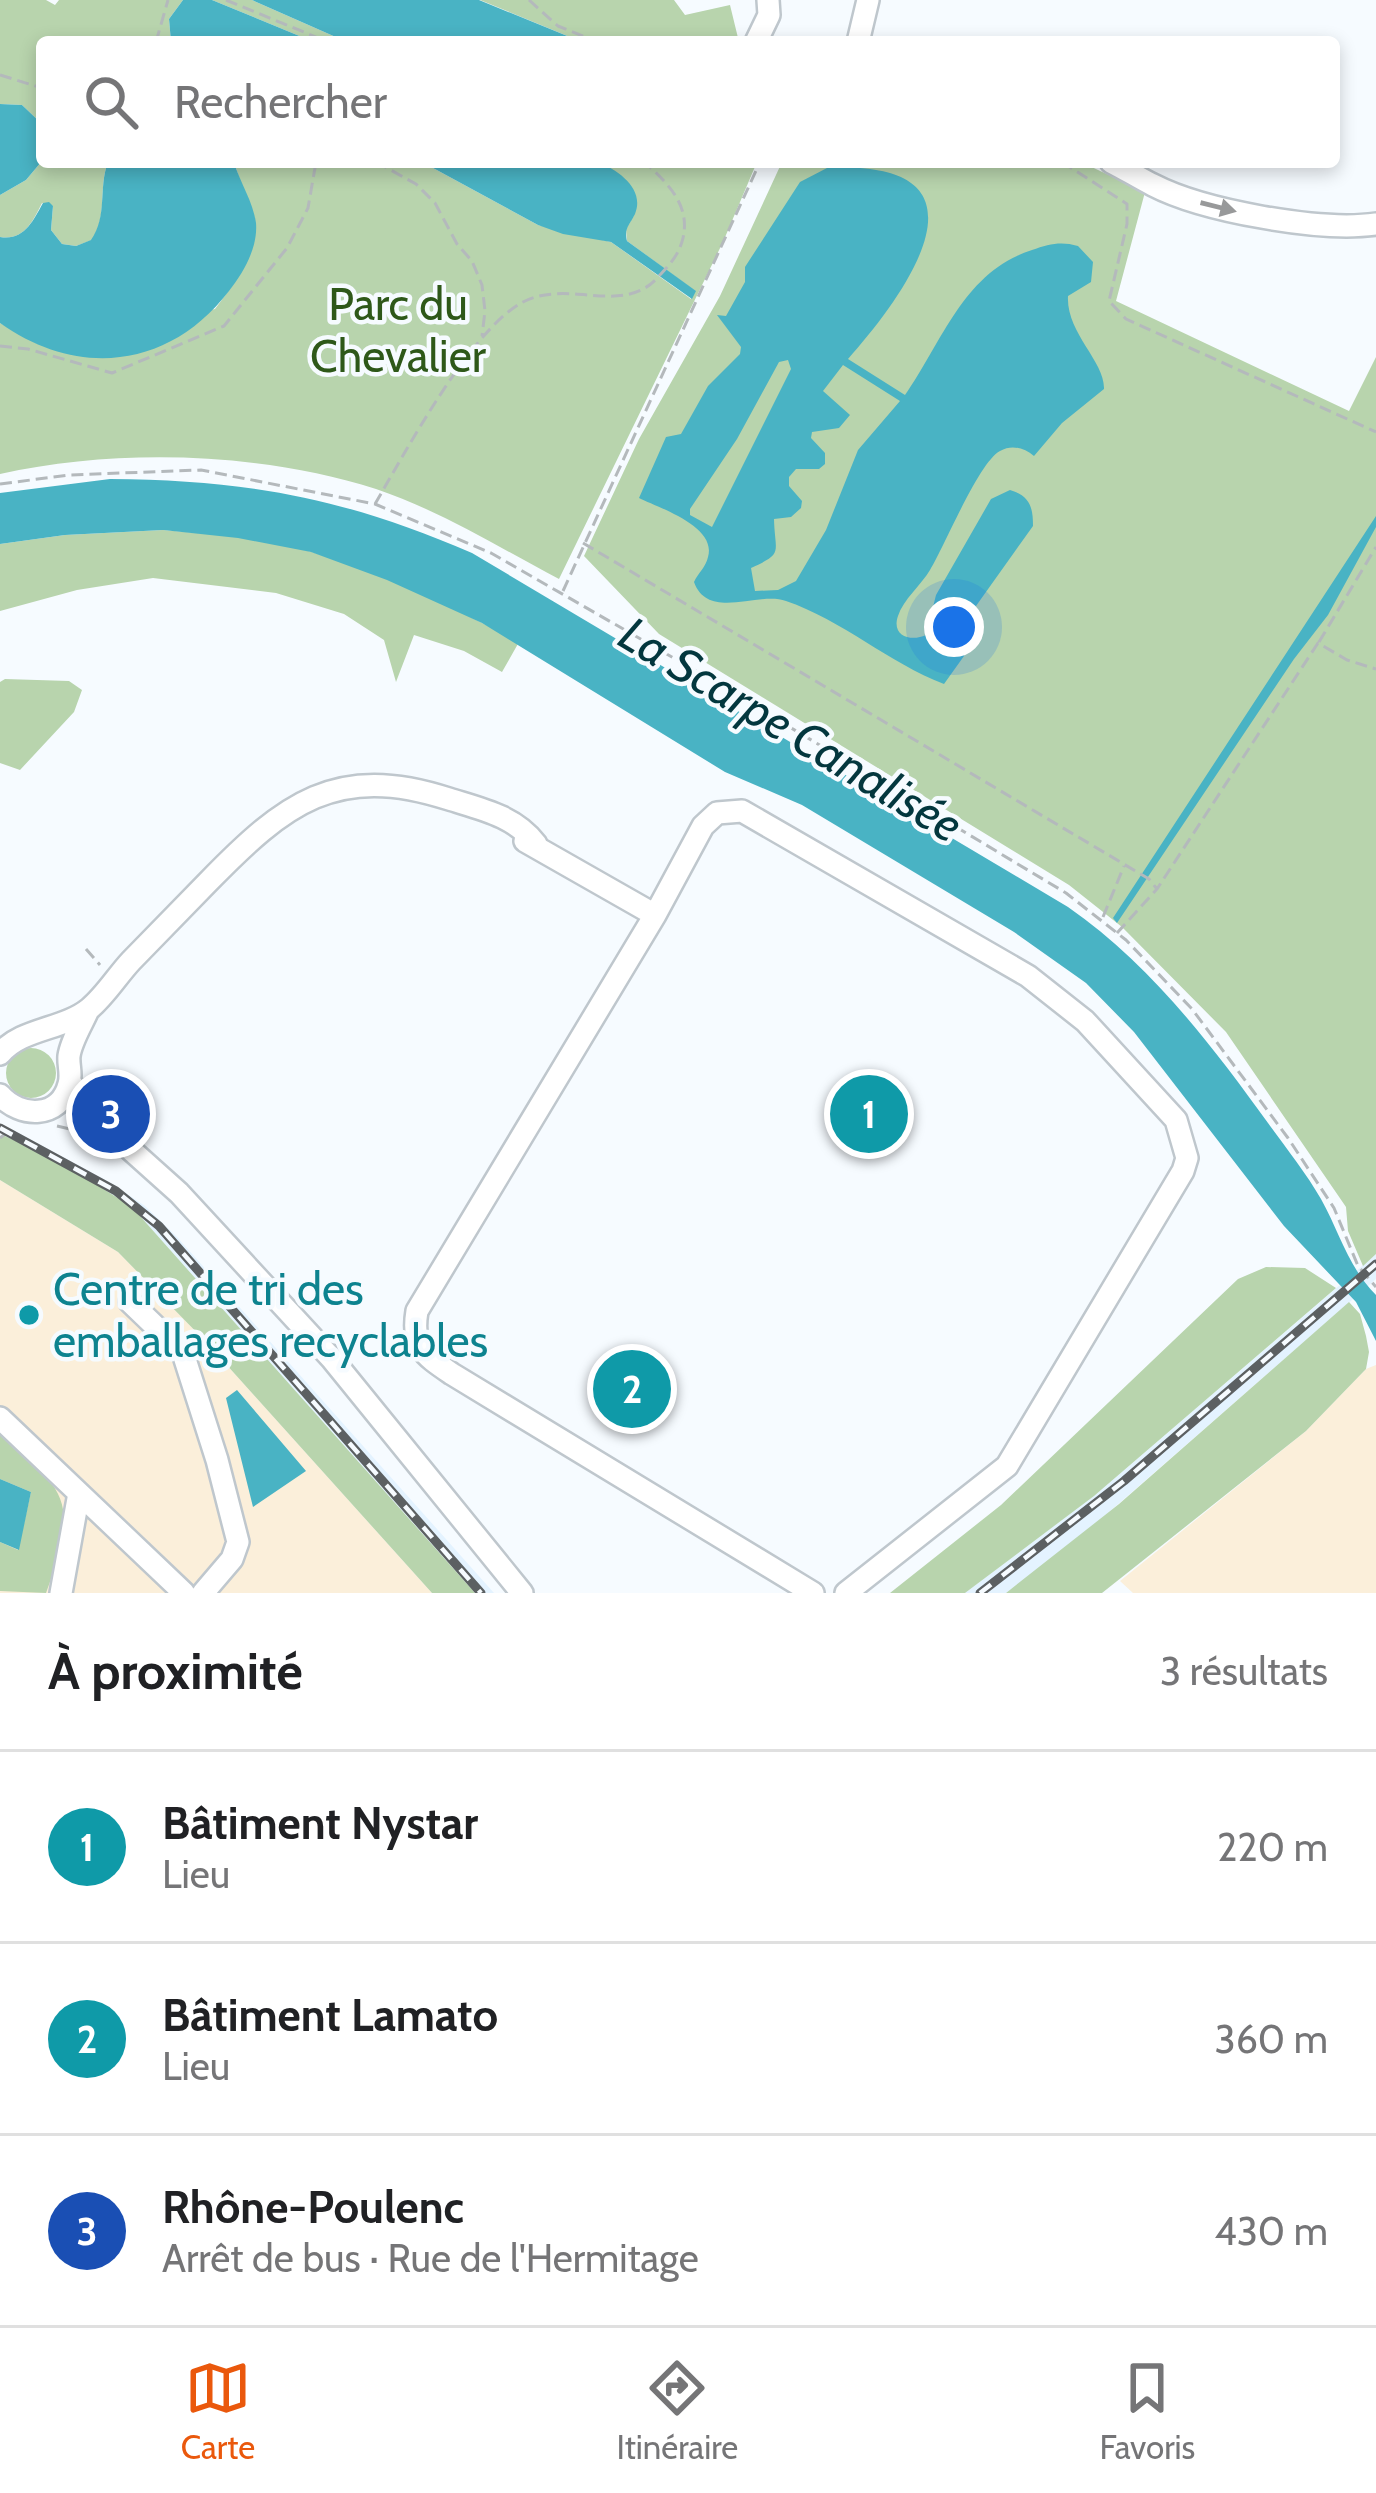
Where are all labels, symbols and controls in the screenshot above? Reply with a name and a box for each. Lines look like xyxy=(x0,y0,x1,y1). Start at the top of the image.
search box xyxy=(36,36,1340,168)
icon: search xyxy=(78,69,144,135)
text: Rechercher xyxy=(174,75,387,129)
one-way arrow xyxy=(1200,198,1237,217)
park label: Parc du Chevalier xyxy=(310,277,487,383)
your location xyxy=(924,597,984,657)
water label: La Scarpe Canalisée xyxy=(609,604,973,854)
pin: 3 xyxy=(72,1069,150,1159)
pin: 1 xyxy=(830,1069,908,1159)
place label: Centre de tri des emballages recyclables xyxy=(53,1262,488,1368)
marker: Centre de tri des emballages recyclables xyxy=(16,1302,42,1328)
pin: 2 xyxy=(593,1344,671,1434)
text: À proximité xyxy=(48,1640,303,1702)
text: 3 résultats xyxy=(1160,1647,1328,1695)
text: Bâtiment Nystar xyxy=(162,1796,478,1850)
text: 1 xyxy=(80,1823,94,1871)
text: 220 m xyxy=(1217,1823,1328,1871)
text: Lieu xyxy=(162,1850,230,1898)
text: Bâtiment Lamato xyxy=(162,1988,498,2042)
text: 2 xyxy=(77,2015,97,2063)
text: 360 m xyxy=(1215,2015,1328,2063)
text: Lieu xyxy=(162,2042,230,2090)
text: Rhône-Poulenc xyxy=(162,2180,464,2234)
text: 3 xyxy=(76,2207,98,2255)
text: 430 m xyxy=(1214,2207,1328,2255)
text: Arrêt de bus · Rue de l'Hermitage xyxy=(162,2234,699,2282)
tab: Carte xyxy=(181,2355,255,2467)
tab: Itinéraire xyxy=(617,2355,738,2467)
tab: Favoris xyxy=(1099,2355,1195,2467)

